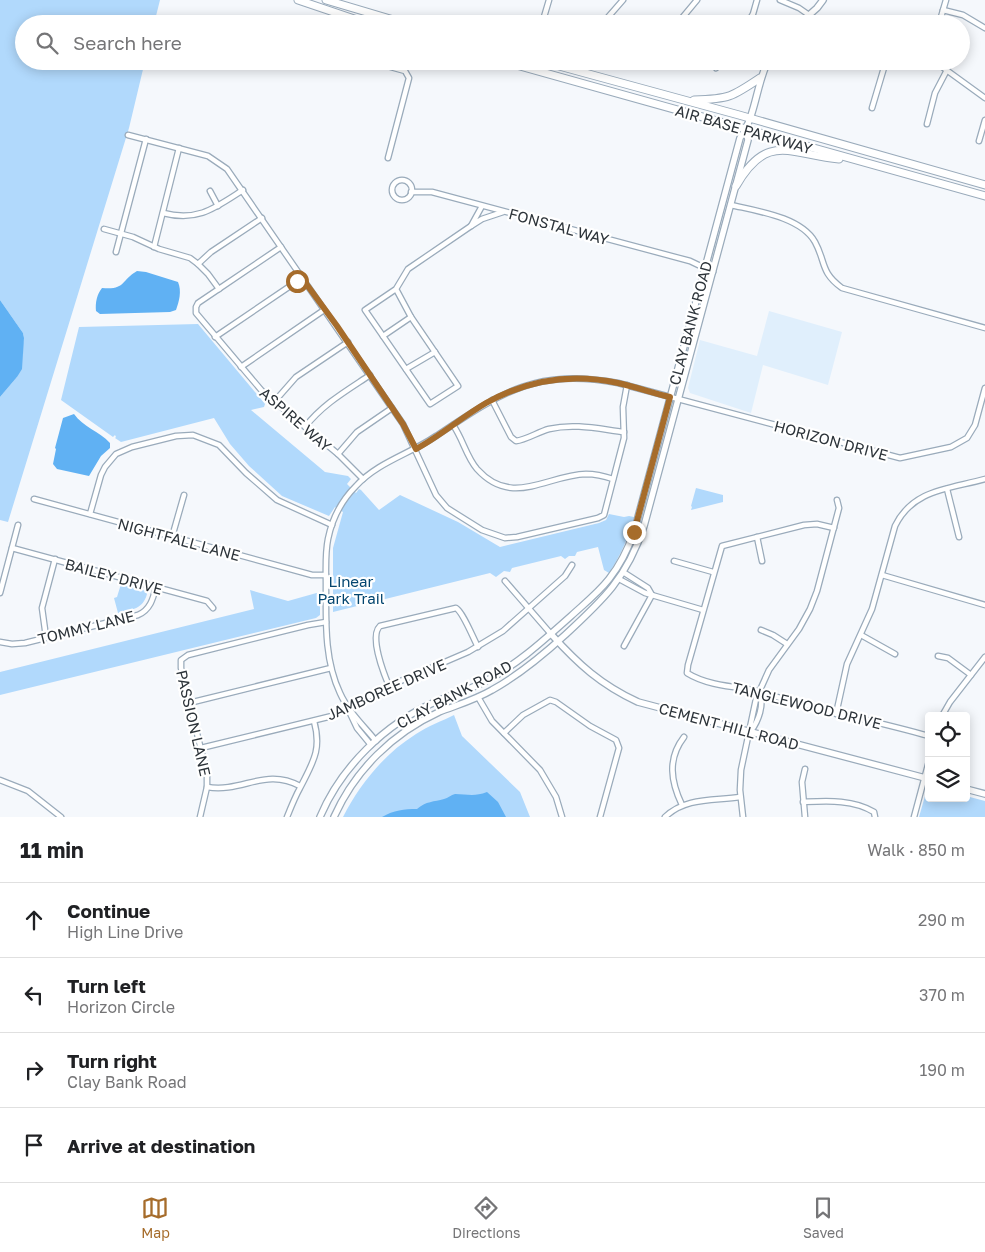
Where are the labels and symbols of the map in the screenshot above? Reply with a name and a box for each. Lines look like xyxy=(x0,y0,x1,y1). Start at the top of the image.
street label: AIR BASE PARKWAY xyxy=(673,101,815,157)
street label: FONSTAL WAY xyxy=(507,204,611,248)
street label: CLAY BANK ROAD xyxy=(665,259,715,387)
route start xyxy=(286,270,309,293)
street label: ASPIRE WAY xyxy=(257,383,336,455)
street label: HORIZON DRIVE xyxy=(772,416,890,464)
street label: NIGHTFALL LANE xyxy=(116,514,242,564)
route end xyxy=(623,521,646,544)
street label: BAILEY DRIVE xyxy=(63,554,165,598)
park label: Linear Park Trail xyxy=(317,572,385,607)
street label: TOMMY LANE xyxy=(36,606,136,648)
street label: JAMBOREE DRIVE xyxy=(324,655,448,723)
street label: CLAY BANK ROAD xyxy=(393,656,515,732)
street label: PASSION LANE xyxy=(173,668,215,778)
street label: TANGLEWOOD DRIVE xyxy=(731,678,883,732)
street label: CEMENT HILL ROAD xyxy=(657,699,801,753)

